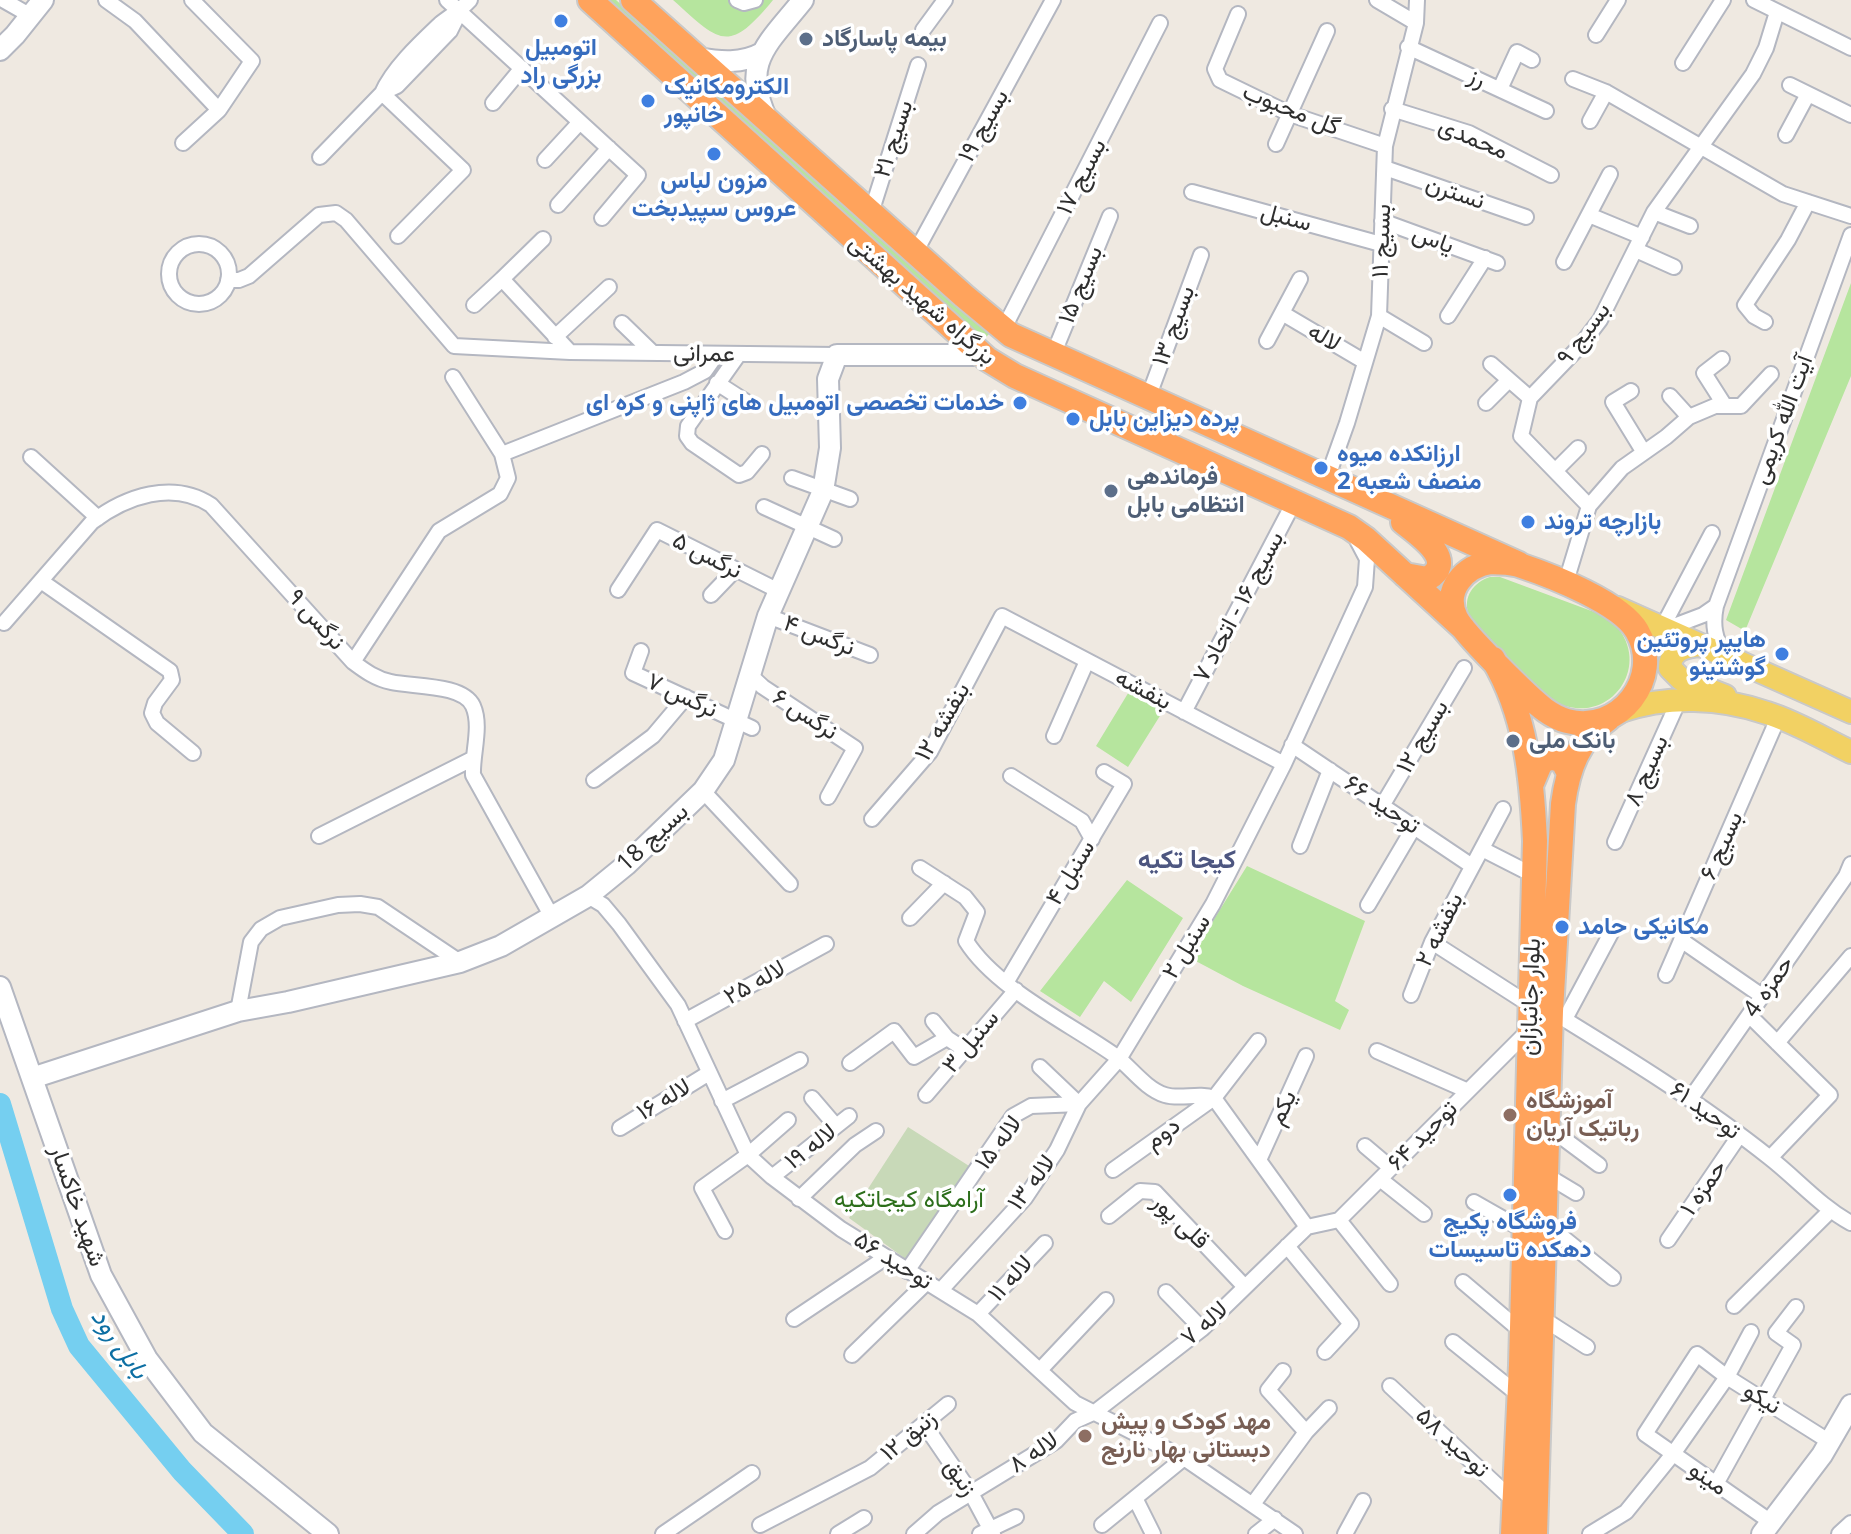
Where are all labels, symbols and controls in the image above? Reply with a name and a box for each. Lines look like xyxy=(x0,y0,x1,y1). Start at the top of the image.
marker: اتومبیل بزرگی راد xyxy=(552,12,570,30)
place label: بیمه پاسارگاد xyxy=(822,25,947,53)
marker: بیمه پاسارگاد xyxy=(797,30,815,48)
place label: اتومبیل بزرگی راد xyxy=(520,34,602,90)
street label: رز xyxy=(1464,62,1490,94)
place label: الکترومکانیک خانپور xyxy=(664,73,789,129)
street label: گل محبوب xyxy=(1238,78,1344,142)
street label: بسیج ۱۹ xyxy=(952,85,1016,167)
marker: الکترومکانیک خانپور xyxy=(639,92,657,110)
street label: بسیج ۲۱ xyxy=(868,97,920,181)
street label: محمدی xyxy=(1434,112,1512,166)
street label: بسیج ۱۷ xyxy=(1051,134,1113,220)
marker: مزون لباس عروس سپیدبخت xyxy=(705,145,723,163)
place label: مزون لباس عروس سپیدبخت xyxy=(632,167,796,223)
street label: نسترن xyxy=(1422,170,1488,216)
street label: سنبل xyxy=(1257,197,1315,239)
street label: بسیج ۱۱ xyxy=(1366,204,1398,278)
street label: یاس xyxy=(1408,219,1458,261)
street label: بزرگراه شهید بهشتی xyxy=(843,228,1001,372)
street label: بسیج ۱۵ xyxy=(1052,242,1110,328)
street label: بسیج ۱۳ xyxy=(1146,282,1202,370)
street label: بسیج ۹ xyxy=(1551,297,1617,371)
street label: لاله xyxy=(1302,317,1346,359)
street label: عمرانی xyxy=(673,339,735,369)
street label: آیت الله کریمی xyxy=(1746,352,1820,488)
place label: خدمات تخصصی اتومبیل های ژاپنی و کره ای xyxy=(586,389,1004,417)
marker: خدمات تخصصی اتومبیل های ژاپنی و کره ای xyxy=(1011,394,1029,412)
place label: پرده دیزاین بابل xyxy=(1089,405,1239,433)
marker: پرده دیزاین بابل xyxy=(1064,410,1082,428)
place label: ارزانکده میوه منصف شعبه 2 xyxy=(1337,440,1481,496)
marker: ارزانکده میوه منصف شعبه 2 xyxy=(1312,459,1330,477)
place label: فرماندهی انتظامی بابل xyxy=(1127,463,1245,519)
marker: فرماندهی انتظامی بابل xyxy=(1102,482,1120,500)
place label: بازارچه تروند xyxy=(1544,508,1661,536)
marker: بازارچه تروند xyxy=(1519,513,1537,531)
street label: نرگس ۵ xyxy=(667,526,747,586)
street label: بسیج ۱۶ - اتحاد ۷ xyxy=(1187,527,1291,687)
street label: نرگس ۹ xyxy=(281,584,351,656)
street label: نرگس ۴ xyxy=(779,609,859,663)
place label: هایپر پروتئین گوشتینو xyxy=(1637,626,1766,682)
marker: هایپر پروتئین گوشتینو xyxy=(1773,645,1791,663)
street label: بنفشه xyxy=(1110,663,1176,717)
street label: نرگس ۷ xyxy=(642,667,722,725)
street label: بنفشه ۱۲ xyxy=(909,678,977,766)
street label: نرگس ۶ xyxy=(767,683,843,747)
street label: بسیج ۱۲ xyxy=(1391,695,1455,779)
place label: بانک ملی xyxy=(1529,727,1616,755)
street label: بسیج ۸ xyxy=(1619,731,1675,811)
marker: بانک ملی xyxy=(1504,732,1522,750)
street label: توحید ۶۶ xyxy=(1339,769,1425,841)
street label: بسیج 18 xyxy=(611,798,695,878)
street label: بسیج ۶ xyxy=(1694,807,1750,885)
street label: سنبل ۴ xyxy=(1040,835,1102,911)
district label: کیجا تکیه xyxy=(1138,845,1236,877)
street label: بنفشه ۲ xyxy=(1410,888,1470,972)
street label: سنبل ۲ xyxy=(1157,909,1217,985)
place label: مکانیکی حامد xyxy=(1578,913,1709,941)
marker: مکانیکی حامد xyxy=(1553,918,1571,936)
street label: بلوار جانبازان xyxy=(1515,938,1547,1056)
street label: حمزه 4 xyxy=(1738,951,1800,1023)
street label: لاله ۲۵ xyxy=(719,954,791,1012)
street label: سنبل ۳ xyxy=(936,1005,1006,1079)
street label: لاله ۱۶ xyxy=(632,1073,696,1127)
street label: توحید ۶۱ xyxy=(1664,1076,1746,1146)
street label: یکم xyxy=(1263,1086,1303,1130)
place label: آموزشگاه رباتیک آریان xyxy=(1526,1087,1639,1143)
street label: توحید ۶۴ xyxy=(1382,1095,1464,1177)
marker: آموزشگاه رباتیک آریان xyxy=(1501,1106,1519,1124)
street label: لاله ۱۵ xyxy=(969,1110,1029,1176)
street label: دوم xyxy=(1140,1112,1186,1156)
street label: لاله ۱۹ xyxy=(779,1118,843,1176)
street label: شهید خاکسار xyxy=(43,1142,111,1270)
street label: لاله ۱۳ xyxy=(1002,1150,1062,1216)
street label: حمزه ۱ xyxy=(1675,1155,1733,1221)
park label: آرامگاه کیجاتکیه xyxy=(834,1186,984,1214)
marker: فروشگاه پکیج دهکده تاسیسات xyxy=(1501,1186,1519,1204)
street label: قلی پور xyxy=(1145,1188,1215,1256)
place label: فروشگاه پکیج دهکده تاسیسات xyxy=(1428,1208,1592,1264)
street label: توحید ۵۶ xyxy=(848,1226,938,1296)
street label: لاله ۱۱ xyxy=(982,1250,1040,1308)
street label: لاله ۷ xyxy=(1175,1296,1235,1352)
water label: بابل رود xyxy=(84,1303,154,1385)
street label: نیکو xyxy=(1738,1377,1786,1421)
street label: توحید ۵۸ xyxy=(1409,1402,1495,1484)
street label: زنبق ۱۲ xyxy=(875,1404,943,1468)
place label: مهد کودک و پیش دبستانی بهار نارنج xyxy=(1101,1408,1271,1464)
street label: لاله ۸ xyxy=(1004,1426,1064,1480)
marker: مهد کودک و پیش دبستانی بهار نارنج xyxy=(1076,1427,1094,1445)
street label: زنبق xyxy=(937,1454,983,1502)
street label: مینو xyxy=(1683,1456,1733,1502)

